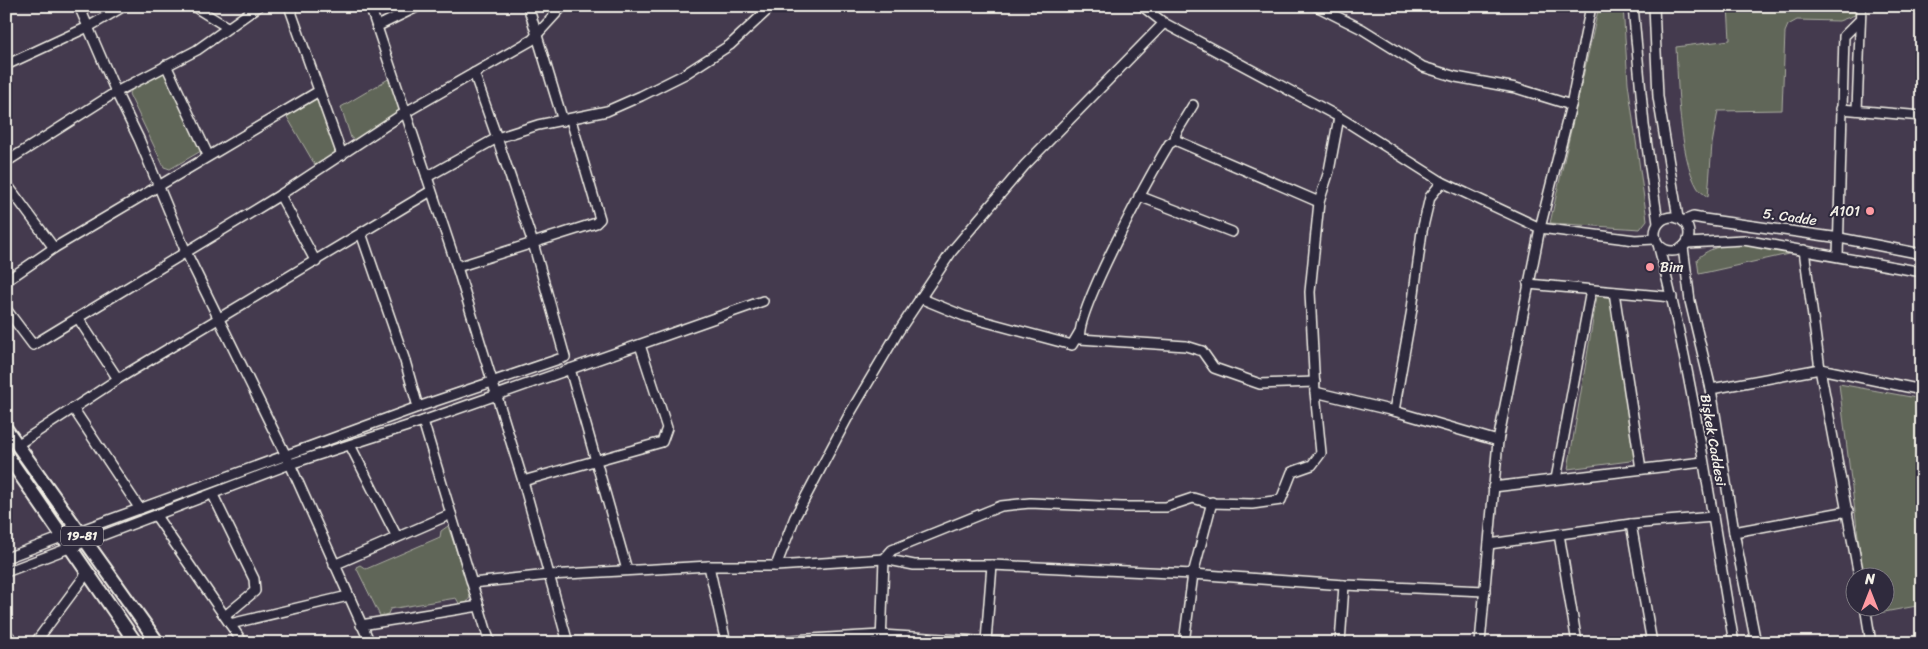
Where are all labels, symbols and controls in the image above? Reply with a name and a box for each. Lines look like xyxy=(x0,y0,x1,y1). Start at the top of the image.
place label: A101 xyxy=(1829,199,1860,224)
street label: 5. Cadde xyxy=(1761,201,1819,233)
marker: A101 xyxy=(1864,205,1876,217)
place label: Bim xyxy=(1660,255,1684,280)
marker: Bim xyxy=(1644,261,1656,273)
street label: Bişkek Caddesi xyxy=(1693,392,1734,489)
road number: 19-81 xyxy=(61,526,103,546)
north arrow xyxy=(1846,566,1896,616)
text: N xyxy=(1864,567,1875,592)

